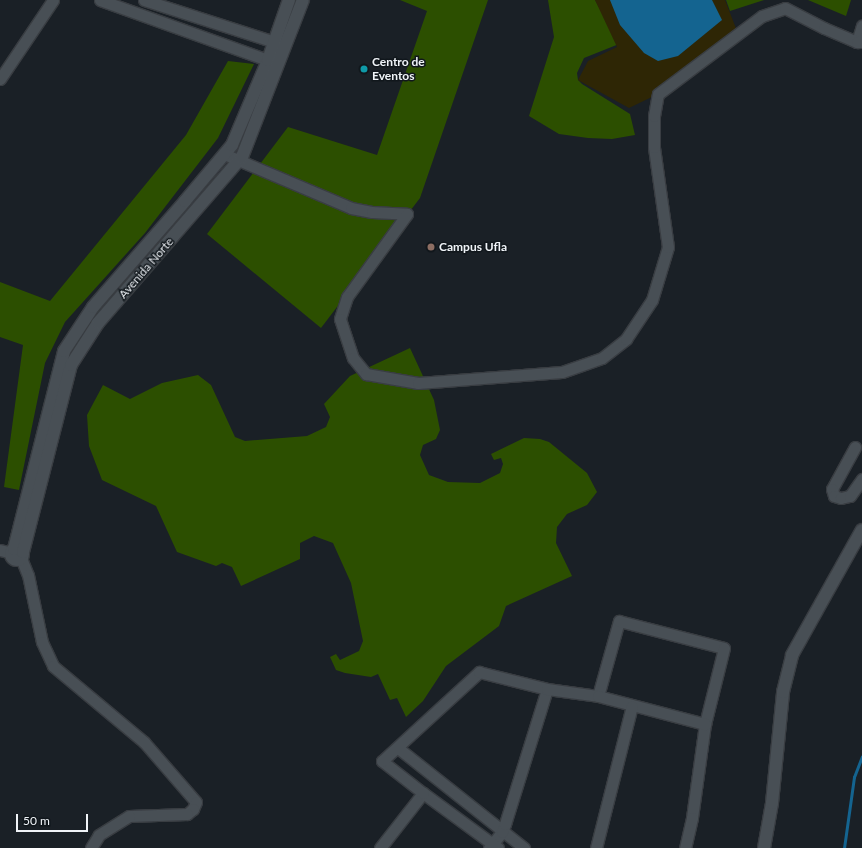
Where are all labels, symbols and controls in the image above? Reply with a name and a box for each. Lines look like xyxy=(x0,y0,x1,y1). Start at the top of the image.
place label: Centro de Eventos xyxy=(372,55,425,83)
marker: Centro de Eventos xyxy=(359,64,369,74)
street label: Avenida Norte xyxy=(116,235,176,301)
place label: Campus Ufla xyxy=(439,240,507,254)
marker: Campus Ufla xyxy=(426,242,436,252)
scale bar xyxy=(18,806,90,832)
text: 50 m xyxy=(23,813,50,828)

